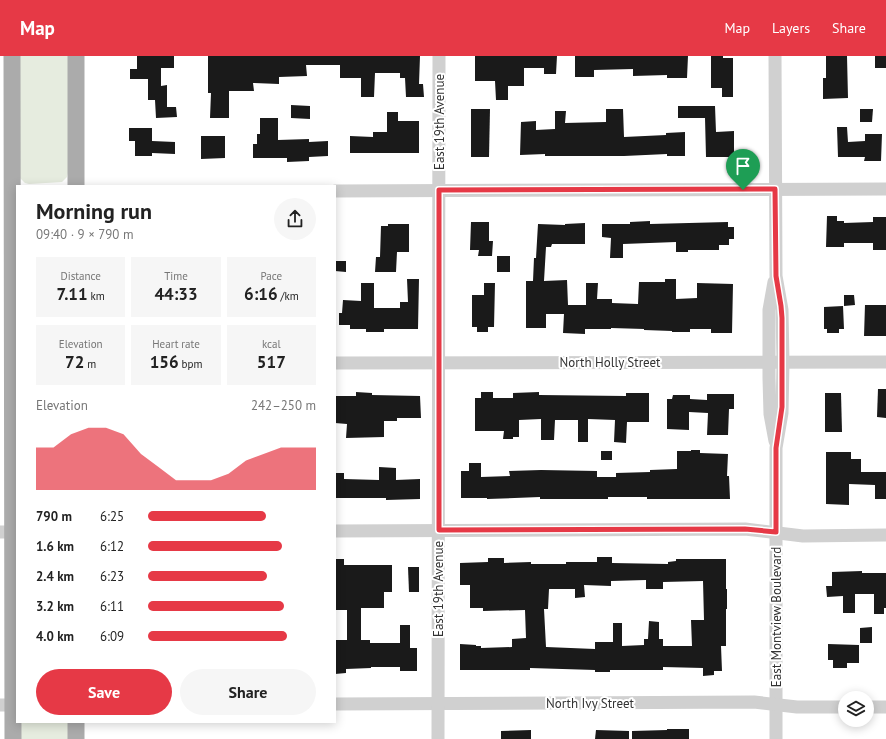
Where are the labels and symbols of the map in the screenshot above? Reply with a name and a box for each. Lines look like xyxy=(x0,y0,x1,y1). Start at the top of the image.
street label: East 19th Avenue xyxy=(431,74,448,170)
pin xyxy=(726,149,760,190)
street label: North Holly Street xyxy=(559,354,661,371)
street label: East 19th Avenue xyxy=(430,541,447,637)
street label: East Montview Boulevard xyxy=(768,547,785,687)
street label: North Ivy Street xyxy=(546,695,635,712)

